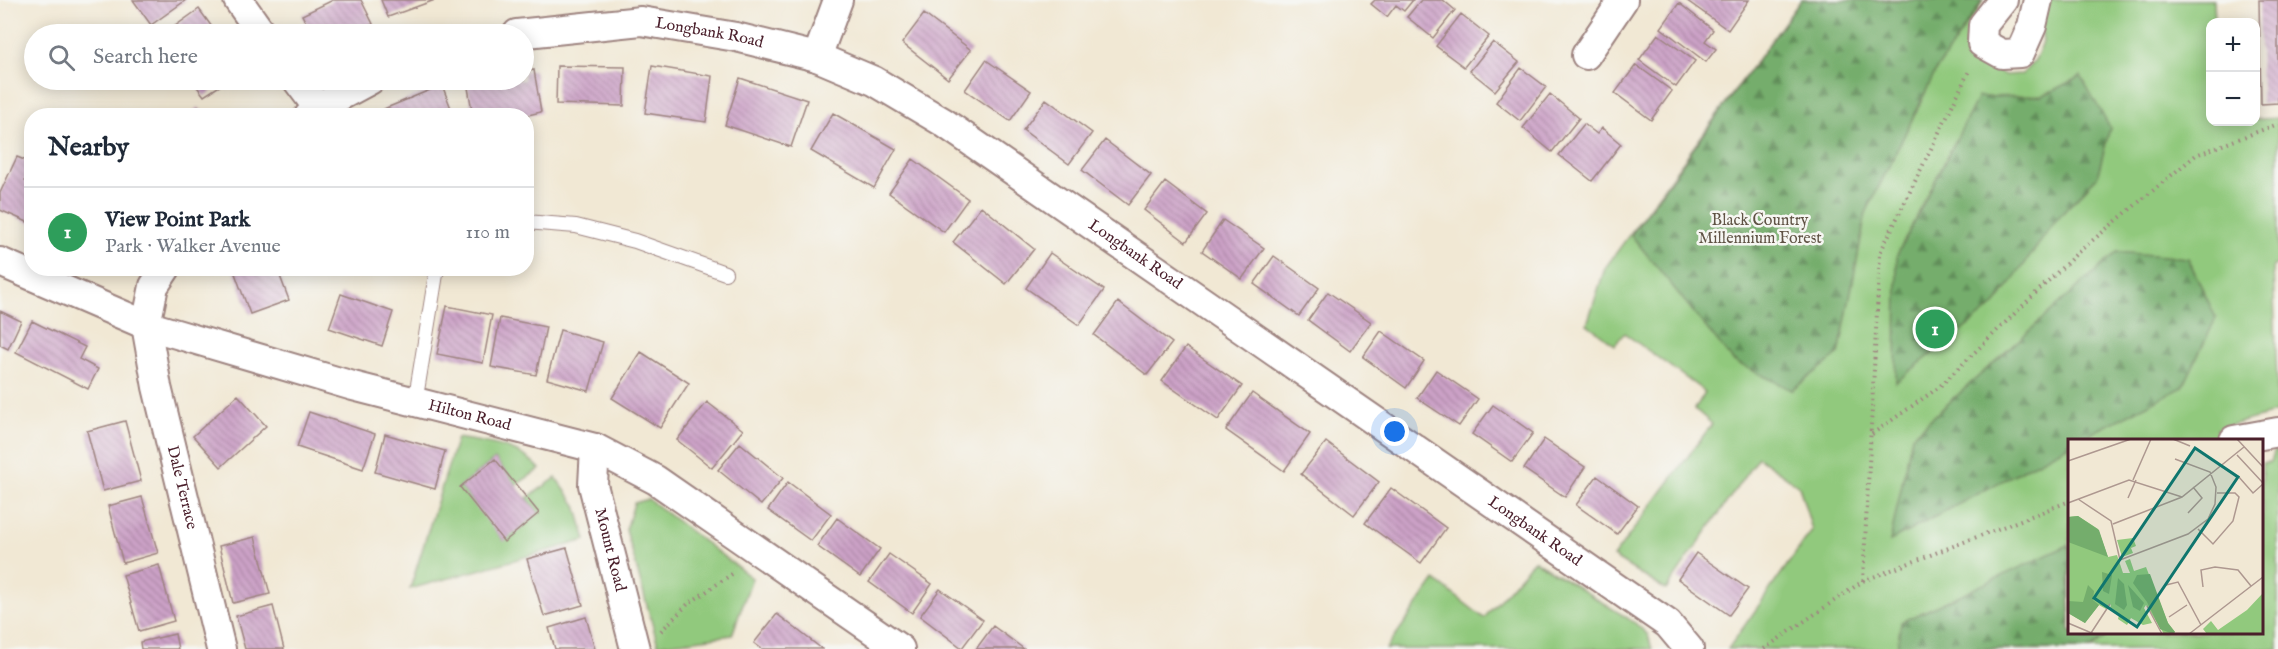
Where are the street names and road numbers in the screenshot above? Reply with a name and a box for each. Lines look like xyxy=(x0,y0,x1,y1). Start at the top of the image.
street label: Longbank Road xyxy=(654,14,766,53)
street label: Longbank Road xyxy=(1084,215,1186,295)
street label: Hilton Road xyxy=(426,396,513,436)
street label: Dale Terrace xyxy=(162,444,201,531)
street label: Longbank Road xyxy=(1484,492,1586,571)
street label: Mount Road xyxy=(589,506,630,594)

